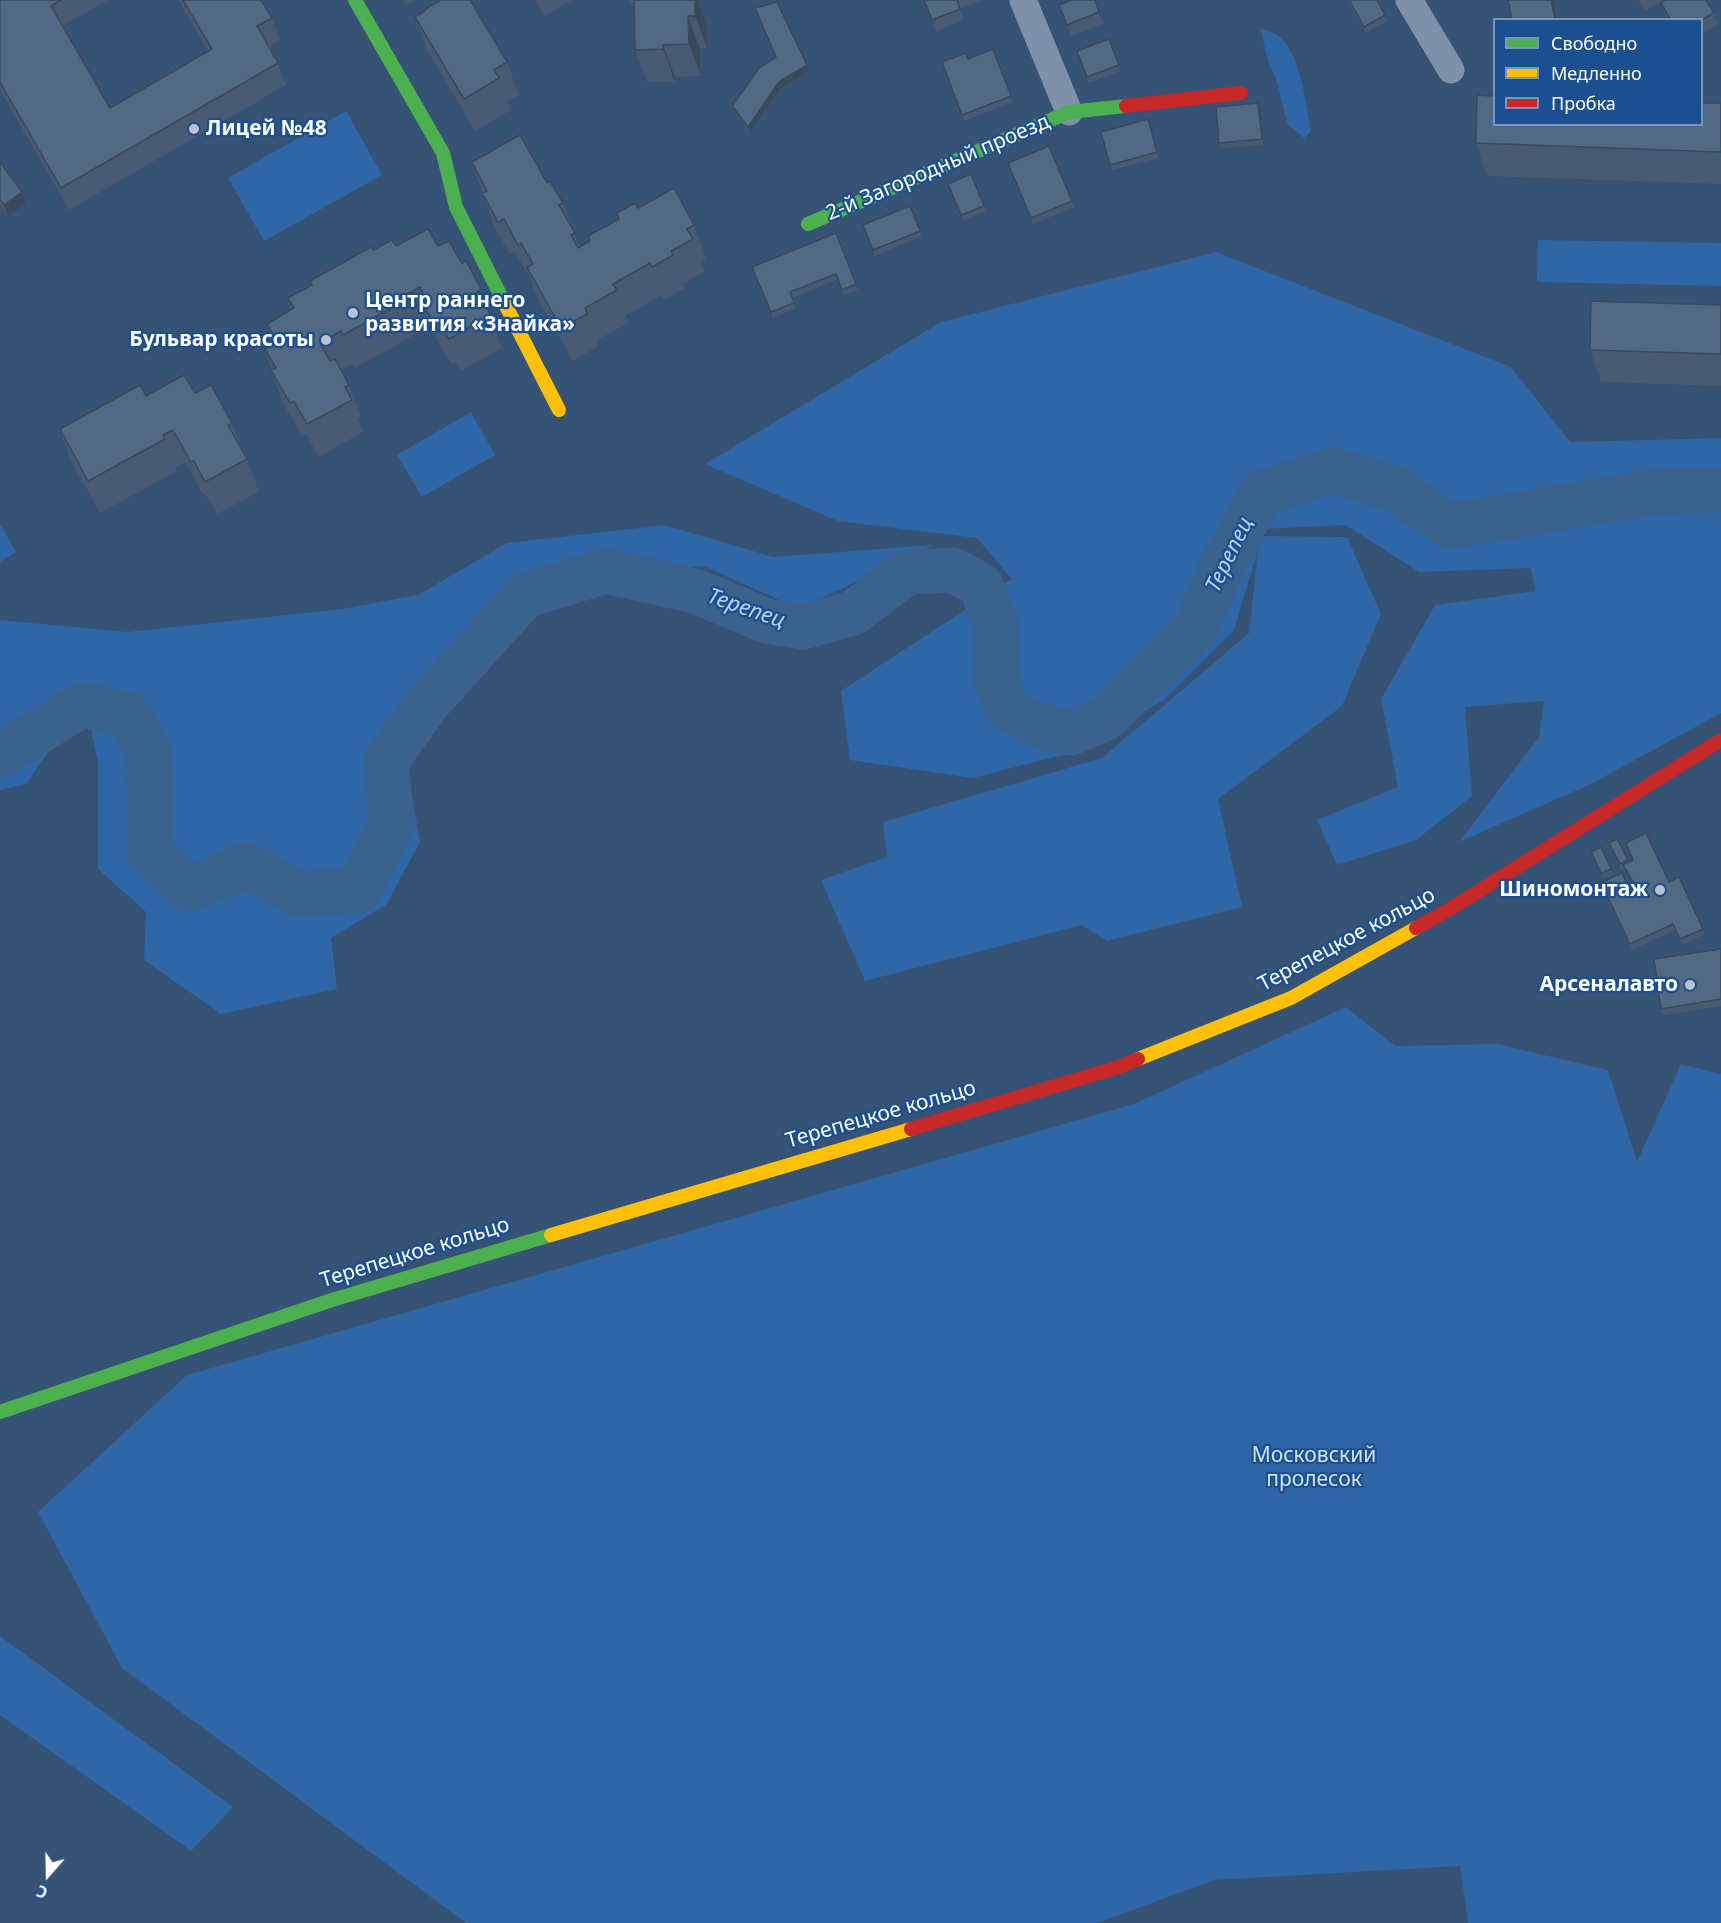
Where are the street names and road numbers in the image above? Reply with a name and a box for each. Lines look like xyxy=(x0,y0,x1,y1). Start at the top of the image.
street label: 2-й Загородный проезд xyxy=(823,109,1053,227)
street label: Терепецкое кольцо xyxy=(1254,883,1440,997)
street label: Терепецкое кольцо xyxy=(783,1076,979,1154)
street label: Терепецкое кольцо xyxy=(317,1212,513,1294)

